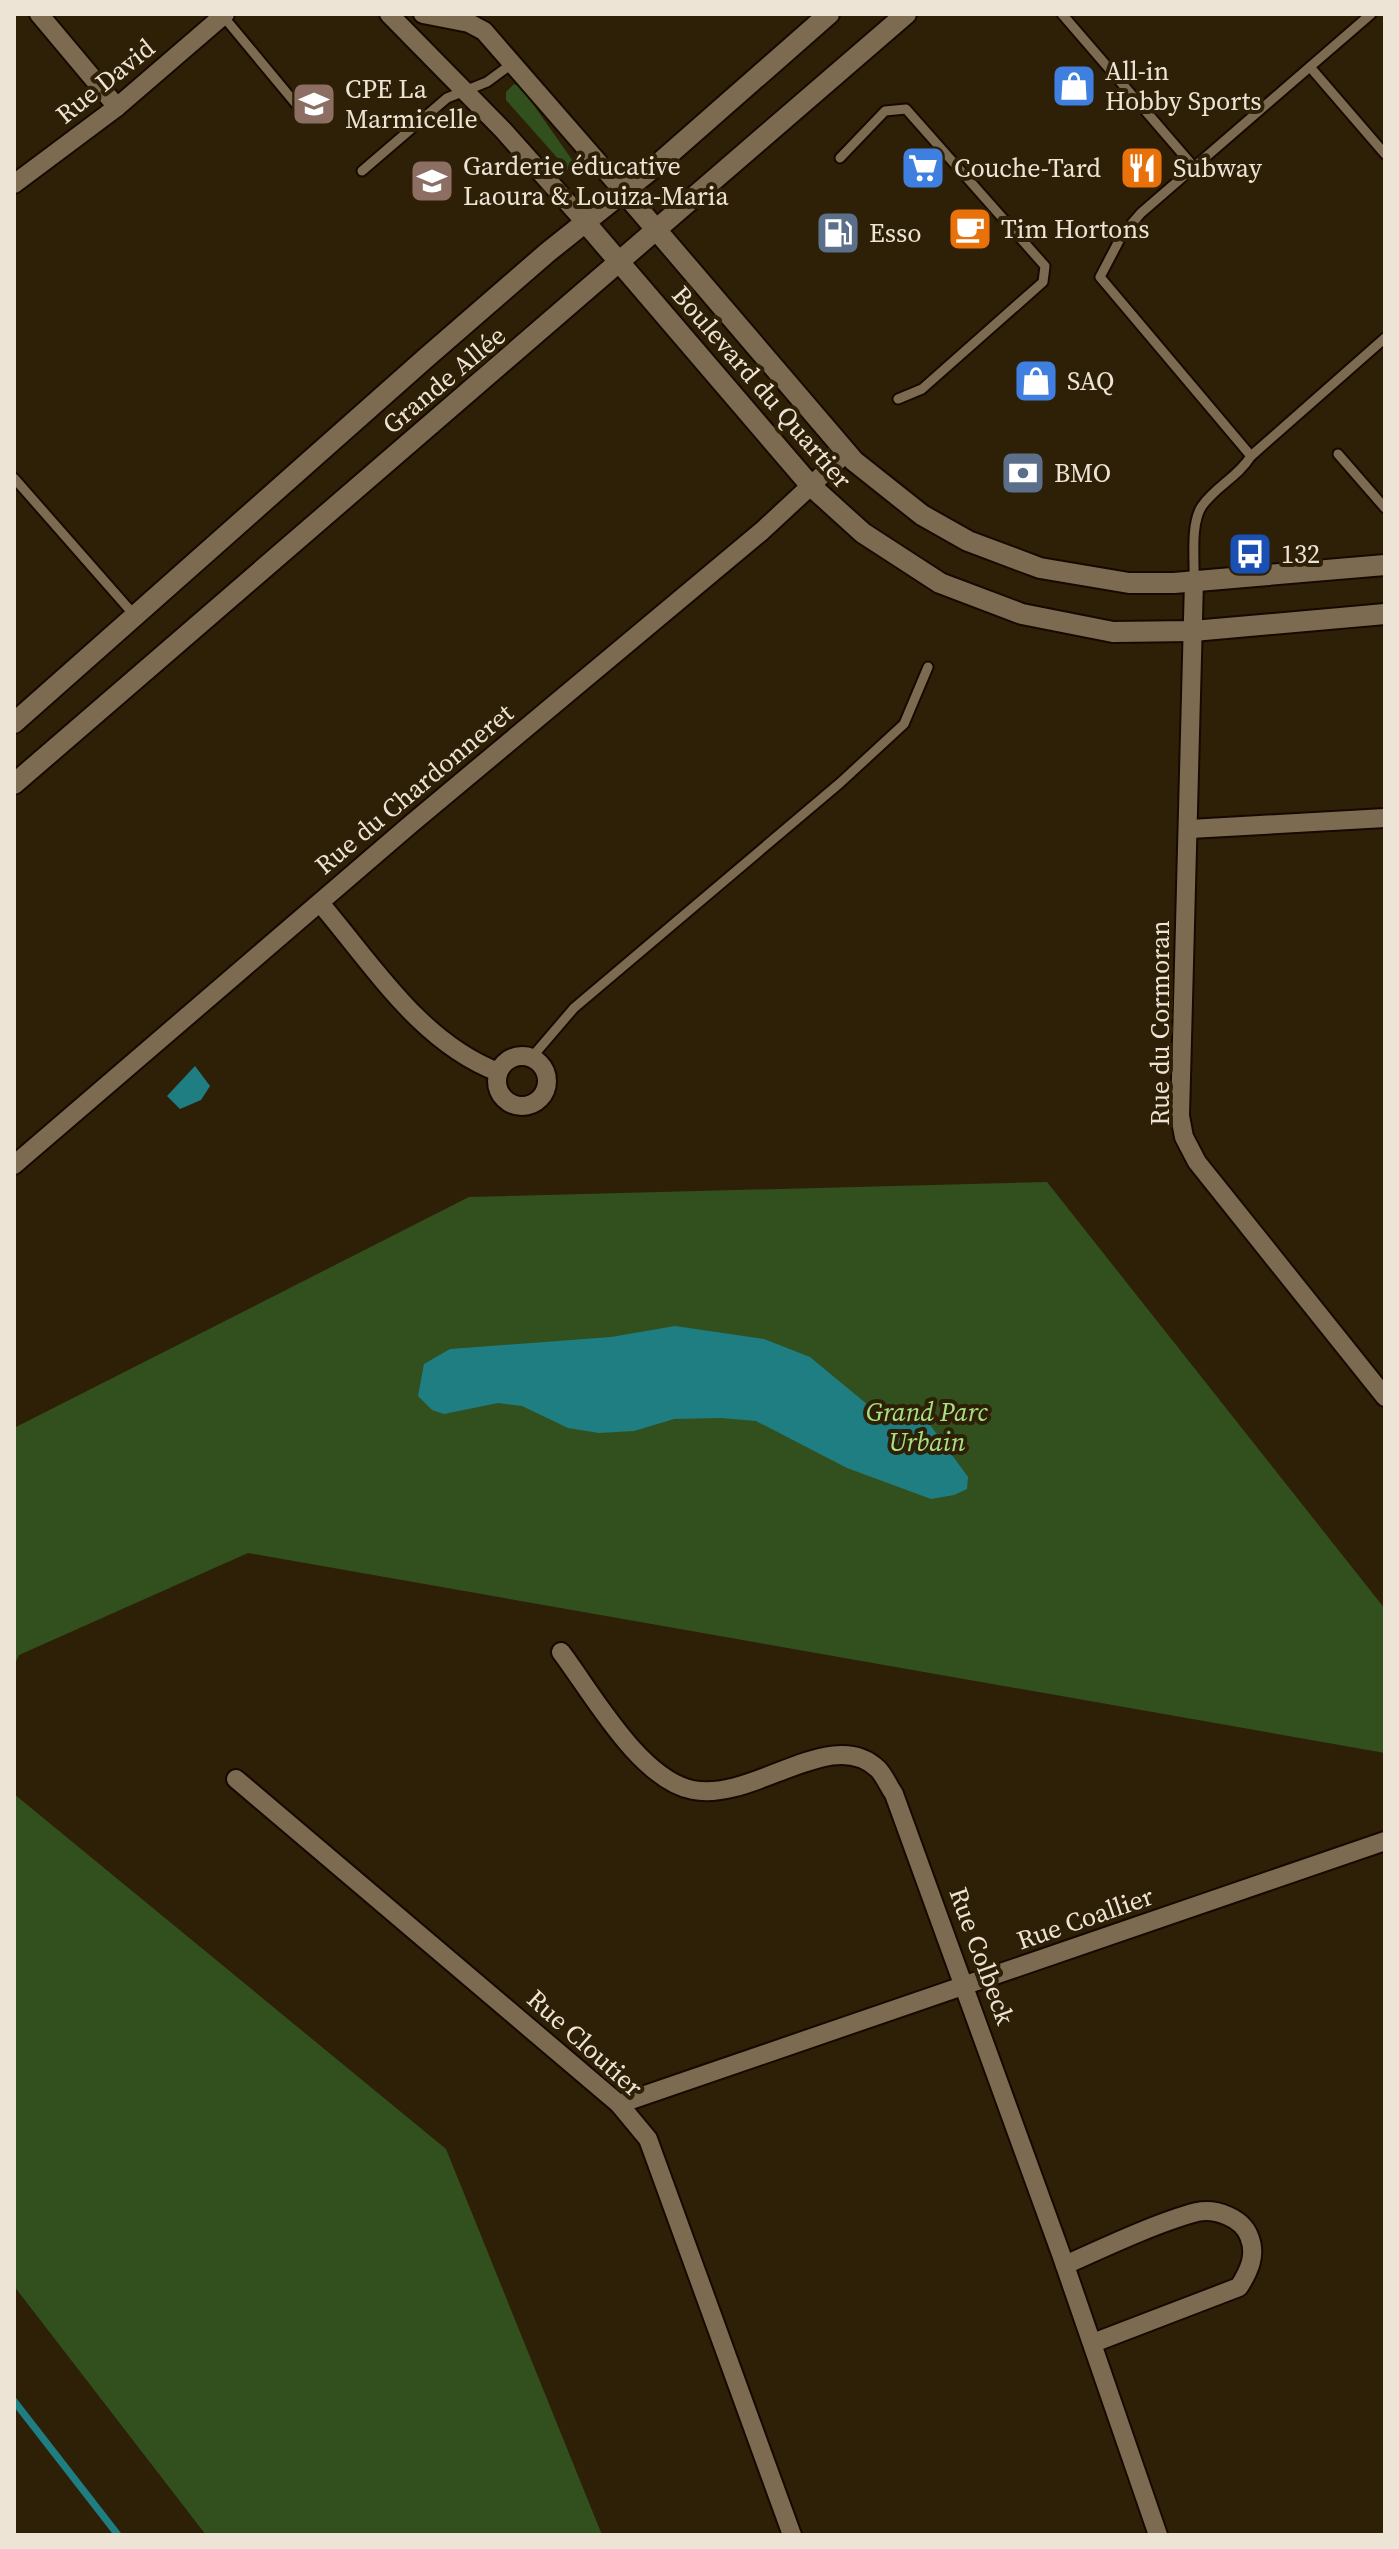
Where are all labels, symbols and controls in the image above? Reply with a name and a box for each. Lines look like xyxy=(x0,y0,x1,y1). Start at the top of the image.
street label: Rue David xyxy=(48,30,162,132)
place label: All-in Hobby Sports xyxy=(1105,53,1262,119)
shop icon: All-in Hobby Sports xyxy=(1050,62,1098,110)
place label: CPE La Marmicelle xyxy=(345,71,478,137)
school or university icon: CPE La Marmicelle xyxy=(290,80,338,128)
supermarket icon: Couche-Tard xyxy=(899,144,947,192)
restaurant icon: Subway xyxy=(1118,144,1166,192)
place label: Garderie éducative Laoura & Louiza-Maria xyxy=(463,148,730,214)
place label: Couche-Tard xyxy=(954,150,1101,186)
place label: Subway xyxy=(1173,150,1263,186)
school or university icon: Garderie éducative Laoura & Louiza-Maria xyxy=(408,157,456,205)
cafe icon: Tim Hortons xyxy=(946,205,994,253)
fuel station icon: Esso xyxy=(814,209,862,257)
place label: Tim Hortons xyxy=(1001,211,1149,247)
place label: Esso xyxy=(869,215,922,251)
street label: Boulevard du Quartier xyxy=(664,278,860,496)
street label: Grande Allée xyxy=(375,318,513,442)
shop icon: SAQ xyxy=(1012,357,1060,405)
place label: SAQ xyxy=(1067,363,1114,399)
bank icon: BMO xyxy=(999,449,1047,497)
place label: BMO xyxy=(1054,455,1111,491)
bus stop icon: 132 xyxy=(1226,530,1274,578)
place label: 132 xyxy=(1281,536,1320,572)
street label: Rue du Chardonneret xyxy=(307,695,521,883)
street label: Rue du Cormoran xyxy=(1142,920,1178,1126)
park label: Grand Parc Urbain xyxy=(866,1394,988,1460)
street label: Rue Coallier xyxy=(1012,1878,1158,1958)
street label: Rue Colbeck xyxy=(940,1882,1024,2030)
street label: Rue Cloutier xyxy=(519,1981,651,2105)

